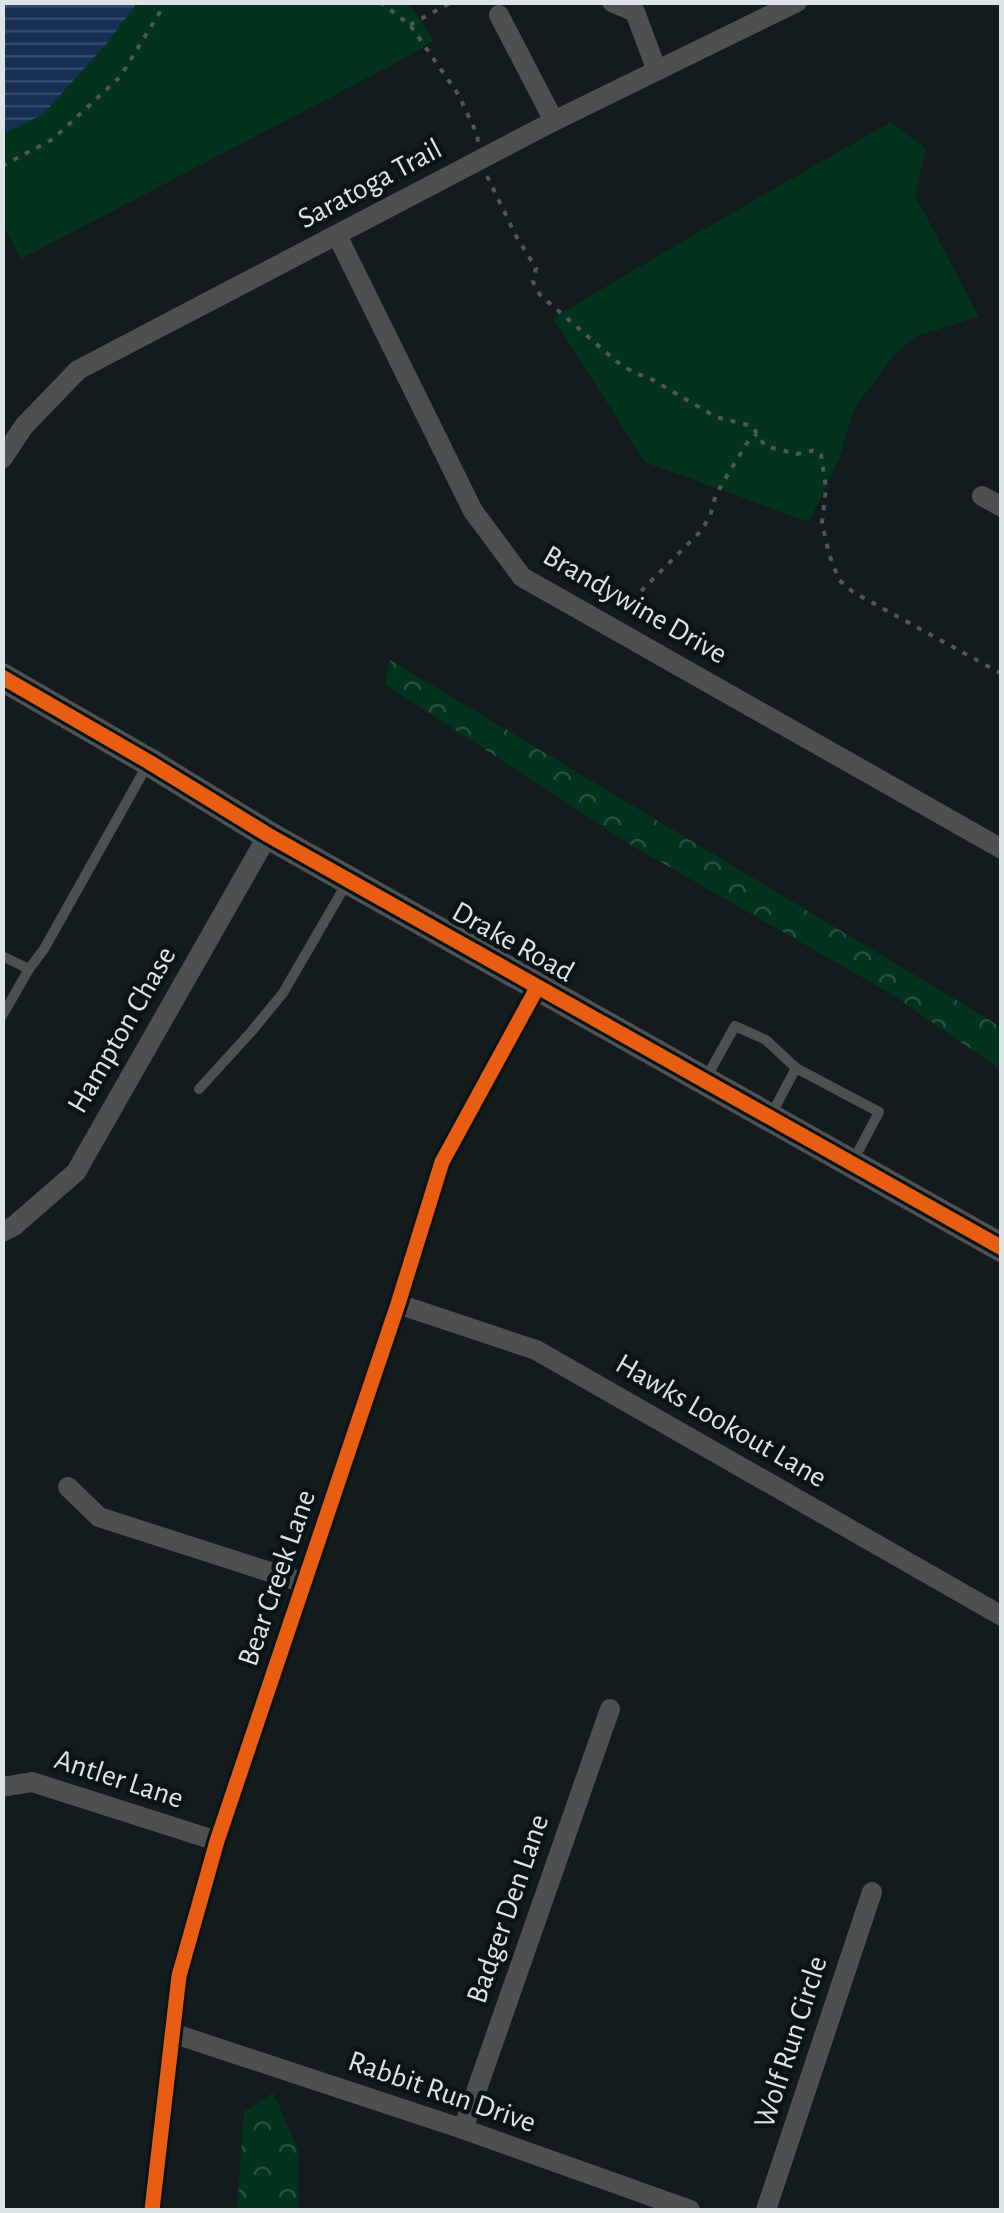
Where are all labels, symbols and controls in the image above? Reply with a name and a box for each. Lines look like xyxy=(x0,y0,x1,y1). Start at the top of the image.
street label: Saratoga Trail xyxy=(293,134,447,234)
street label: Brandywine Drive xyxy=(538,540,732,670)
street label: Drake Road xyxy=(447,896,579,988)
street label: Hampton Chase xyxy=(62,942,182,1118)
street label: Hawks Lookout Lane xyxy=(610,1349,832,1493)
street label: Bear Creek Lane xyxy=(233,1486,321,1670)
street label: Antler Lane xyxy=(51,1744,187,1814)
street label: Badger Den Lane xyxy=(462,1811,554,2007)
street label: Wolf Run Circle xyxy=(749,1953,833,2131)
street label: Rabbit Run Drive xyxy=(344,2046,540,2138)

